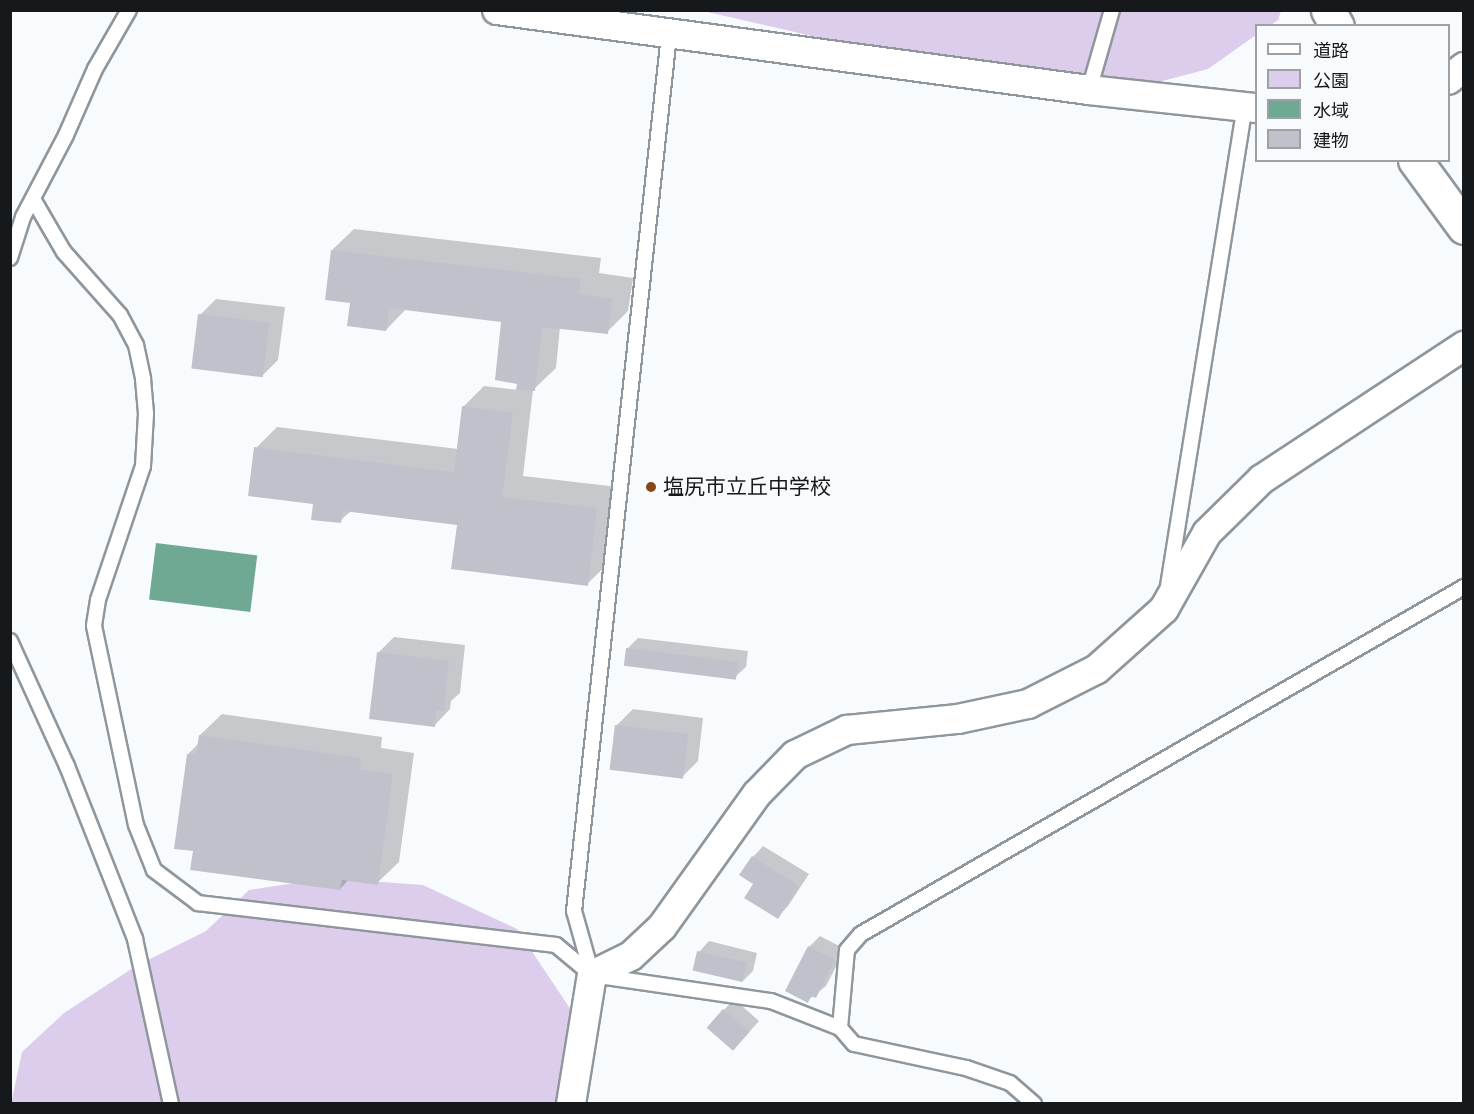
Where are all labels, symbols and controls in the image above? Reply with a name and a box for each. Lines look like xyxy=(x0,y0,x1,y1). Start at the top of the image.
legend xyxy=(1255,24,1450,162)
text: 道路 xyxy=(1313,40,1349,62)
text: 公園 xyxy=(1313,70,1349,92)
text: 水域 xyxy=(1313,100,1349,122)
text: 建物 xyxy=(1313,130,1349,152)
place label: 塩尻市立丘中学校 xyxy=(663,474,831,500)
marker: 塩尻市立丘中学校 xyxy=(644,480,658,494)

